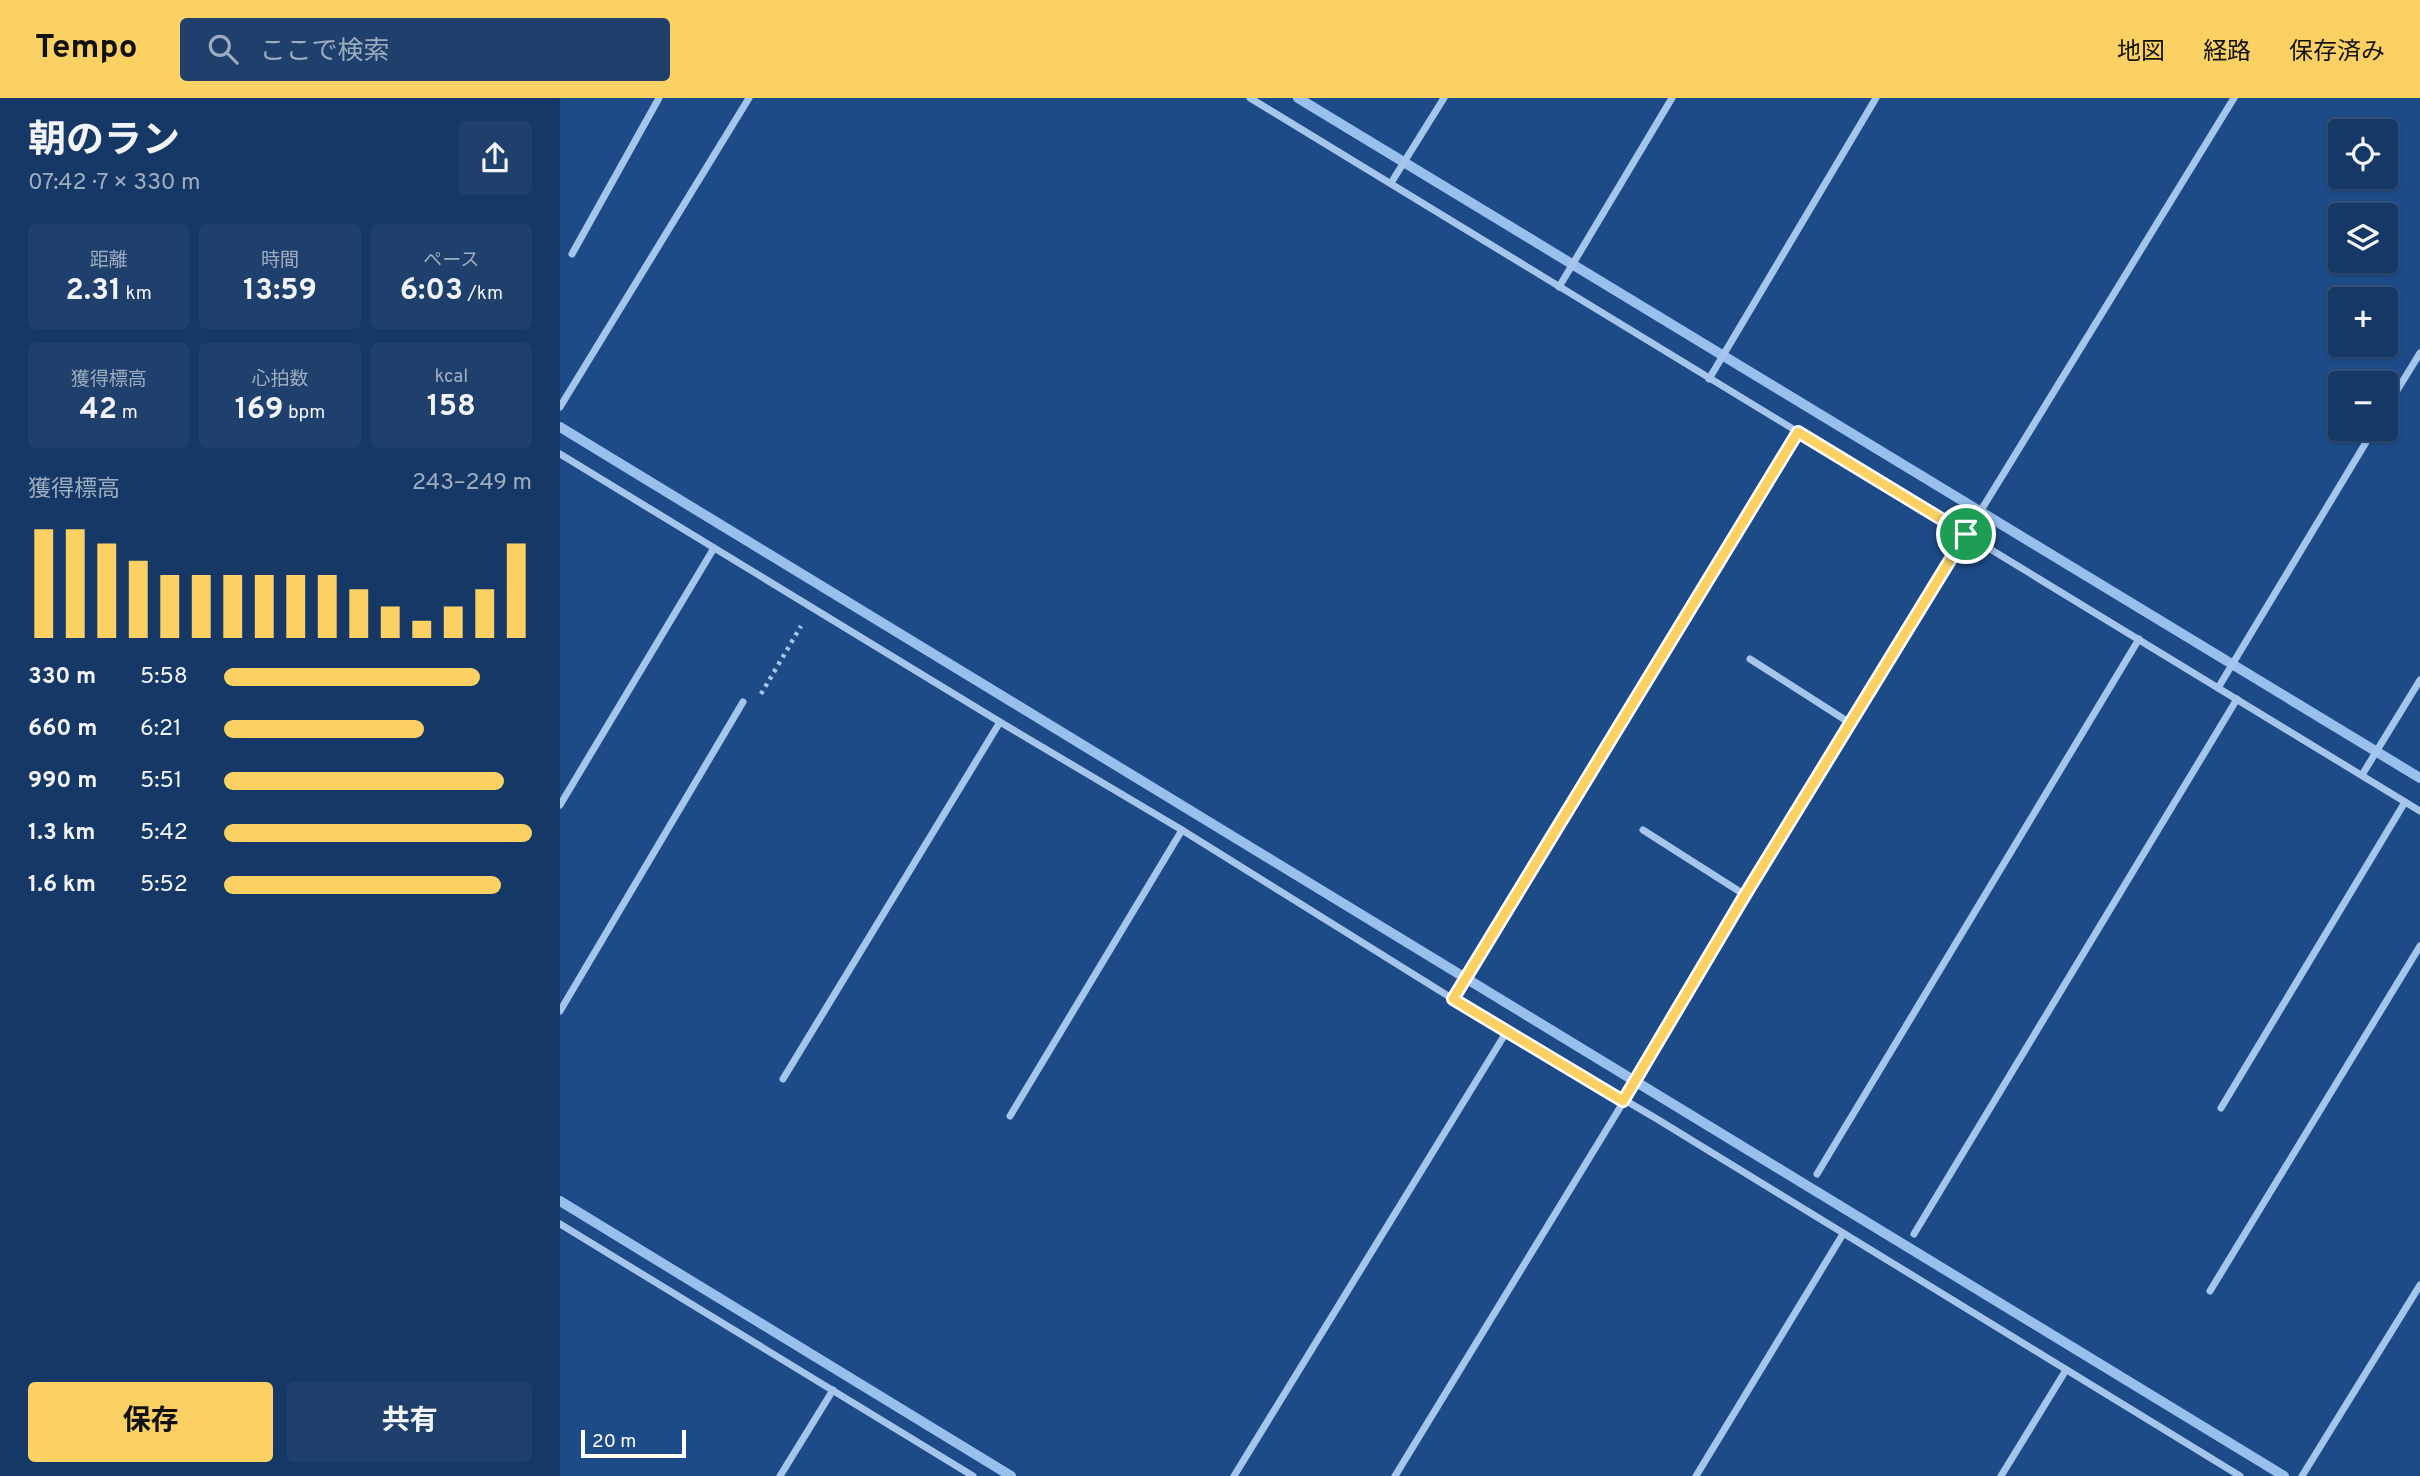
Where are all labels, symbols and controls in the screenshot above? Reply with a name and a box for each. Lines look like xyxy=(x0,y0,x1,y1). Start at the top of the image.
search box xyxy=(180,18,670,81)
text: Tempo xyxy=(35,28,138,70)
icon: search xyxy=(204,30,242,68)
text: ここで検索 xyxy=(260,36,390,69)
text: 地図 xyxy=(2117,38,2165,68)
text: 経路 xyxy=(2203,38,2251,68)
text: 保存済み xyxy=(2289,38,2385,68)
text: 朝のラン xyxy=(28,118,180,167)
map controls xyxy=(2328,119,2398,441)
button: locate xyxy=(2328,119,2398,189)
button: share xyxy=(458,121,532,195)
text: 07:42 · 7 × 330 m xyxy=(28,169,200,198)
button: layers xyxy=(2328,203,2398,273)
text: 距離 xyxy=(90,249,128,273)
text: 時間 xyxy=(261,249,299,273)
text: ペース xyxy=(423,249,479,273)
text: 2.31 xyxy=(65,273,121,310)
text: 13:59 xyxy=(243,273,317,310)
text: 6:03 xyxy=(400,273,463,310)
text: km xyxy=(121,282,152,306)
text: /km xyxy=(463,282,503,306)
button: + xyxy=(2328,287,2398,357)
text: kcal xyxy=(434,365,468,389)
text: 獲得標高 xyxy=(71,368,147,392)
text: 心拍数 xyxy=(251,368,309,392)
button: − xyxy=(2328,371,2398,441)
text: 158 xyxy=(427,389,476,426)
text: 42 xyxy=(80,392,117,429)
text: 169 xyxy=(235,392,284,429)
text: m xyxy=(117,401,138,425)
text: bpm xyxy=(284,401,325,425)
text: 243–249 m xyxy=(412,469,532,498)
text: 獲得標高 xyxy=(28,476,120,505)
pin xyxy=(1936,504,1996,564)
icon: arrive xyxy=(1947,515,1985,553)
text: 330 m xyxy=(28,663,96,692)
text: 5:58 xyxy=(140,663,188,692)
text: 660 m xyxy=(28,715,97,744)
text: 6:21 xyxy=(140,715,182,744)
text: 990 m xyxy=(28,767,97,796)
text: 5:51 xyxy=(140,767,182,796)
text: 1.3 km xyxy=(28,819,95,848)
text: 5:42 xyxy=(140,819,188,848)
text: 1.6 km xyxy=(28,871,96,900)
text: 5:52 xyxy=(140,871,188,900)
button: 保存 xyxy=(28,1382,273,1462)
button: 共有 xyxy=(287,1382,532,1462)
scale bar xyxy=(581,1427,686,1459)
text: 20 m xyxy=(592,1430,636,1454)

